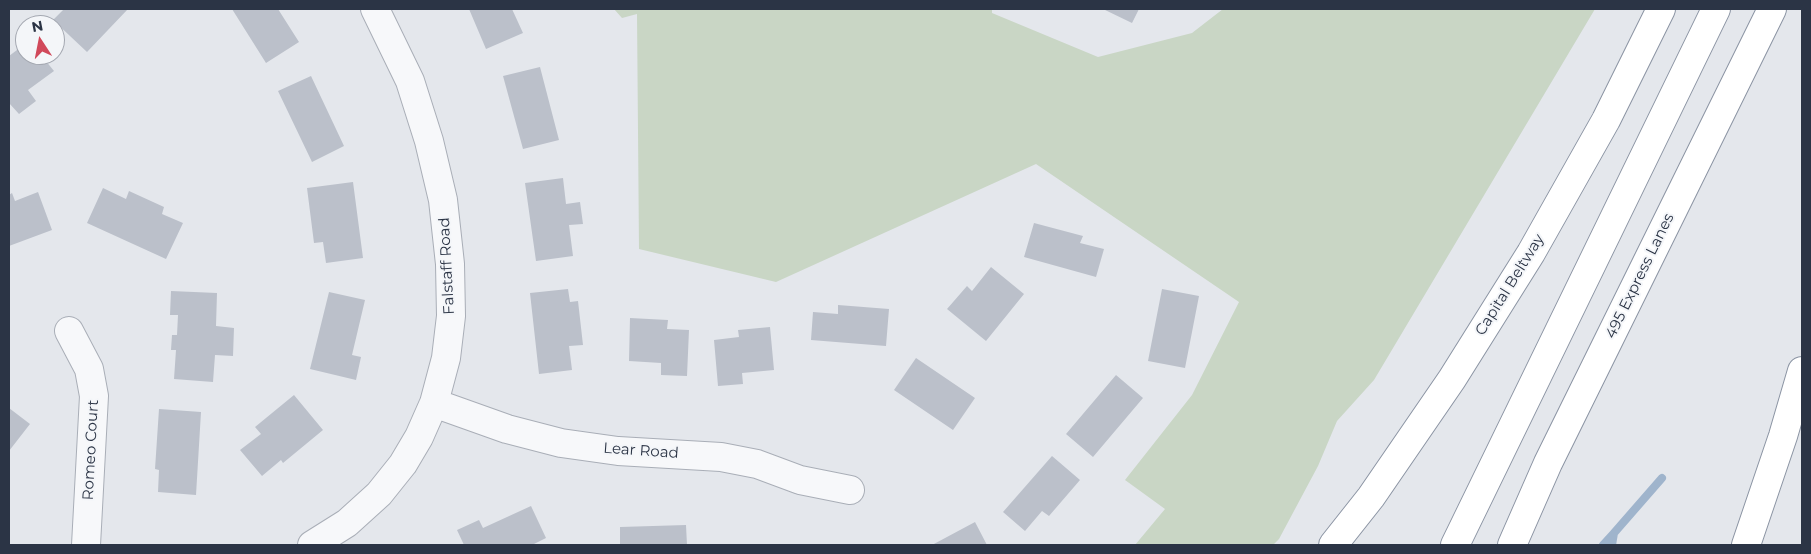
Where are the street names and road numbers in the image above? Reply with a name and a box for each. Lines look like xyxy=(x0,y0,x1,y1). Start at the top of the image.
street label: 495 Express Lanes xyxy=(1602,210,1678,342)
street label: Falstaff Road xyxy=(435,217,459,315)
street label: Capital Beltway xyxy=(1472,231,1548,339)
street label: Romeo Court xyxy=(79,399,103,501)
street label: Lear Road xyxy=(603,439,679,463)

